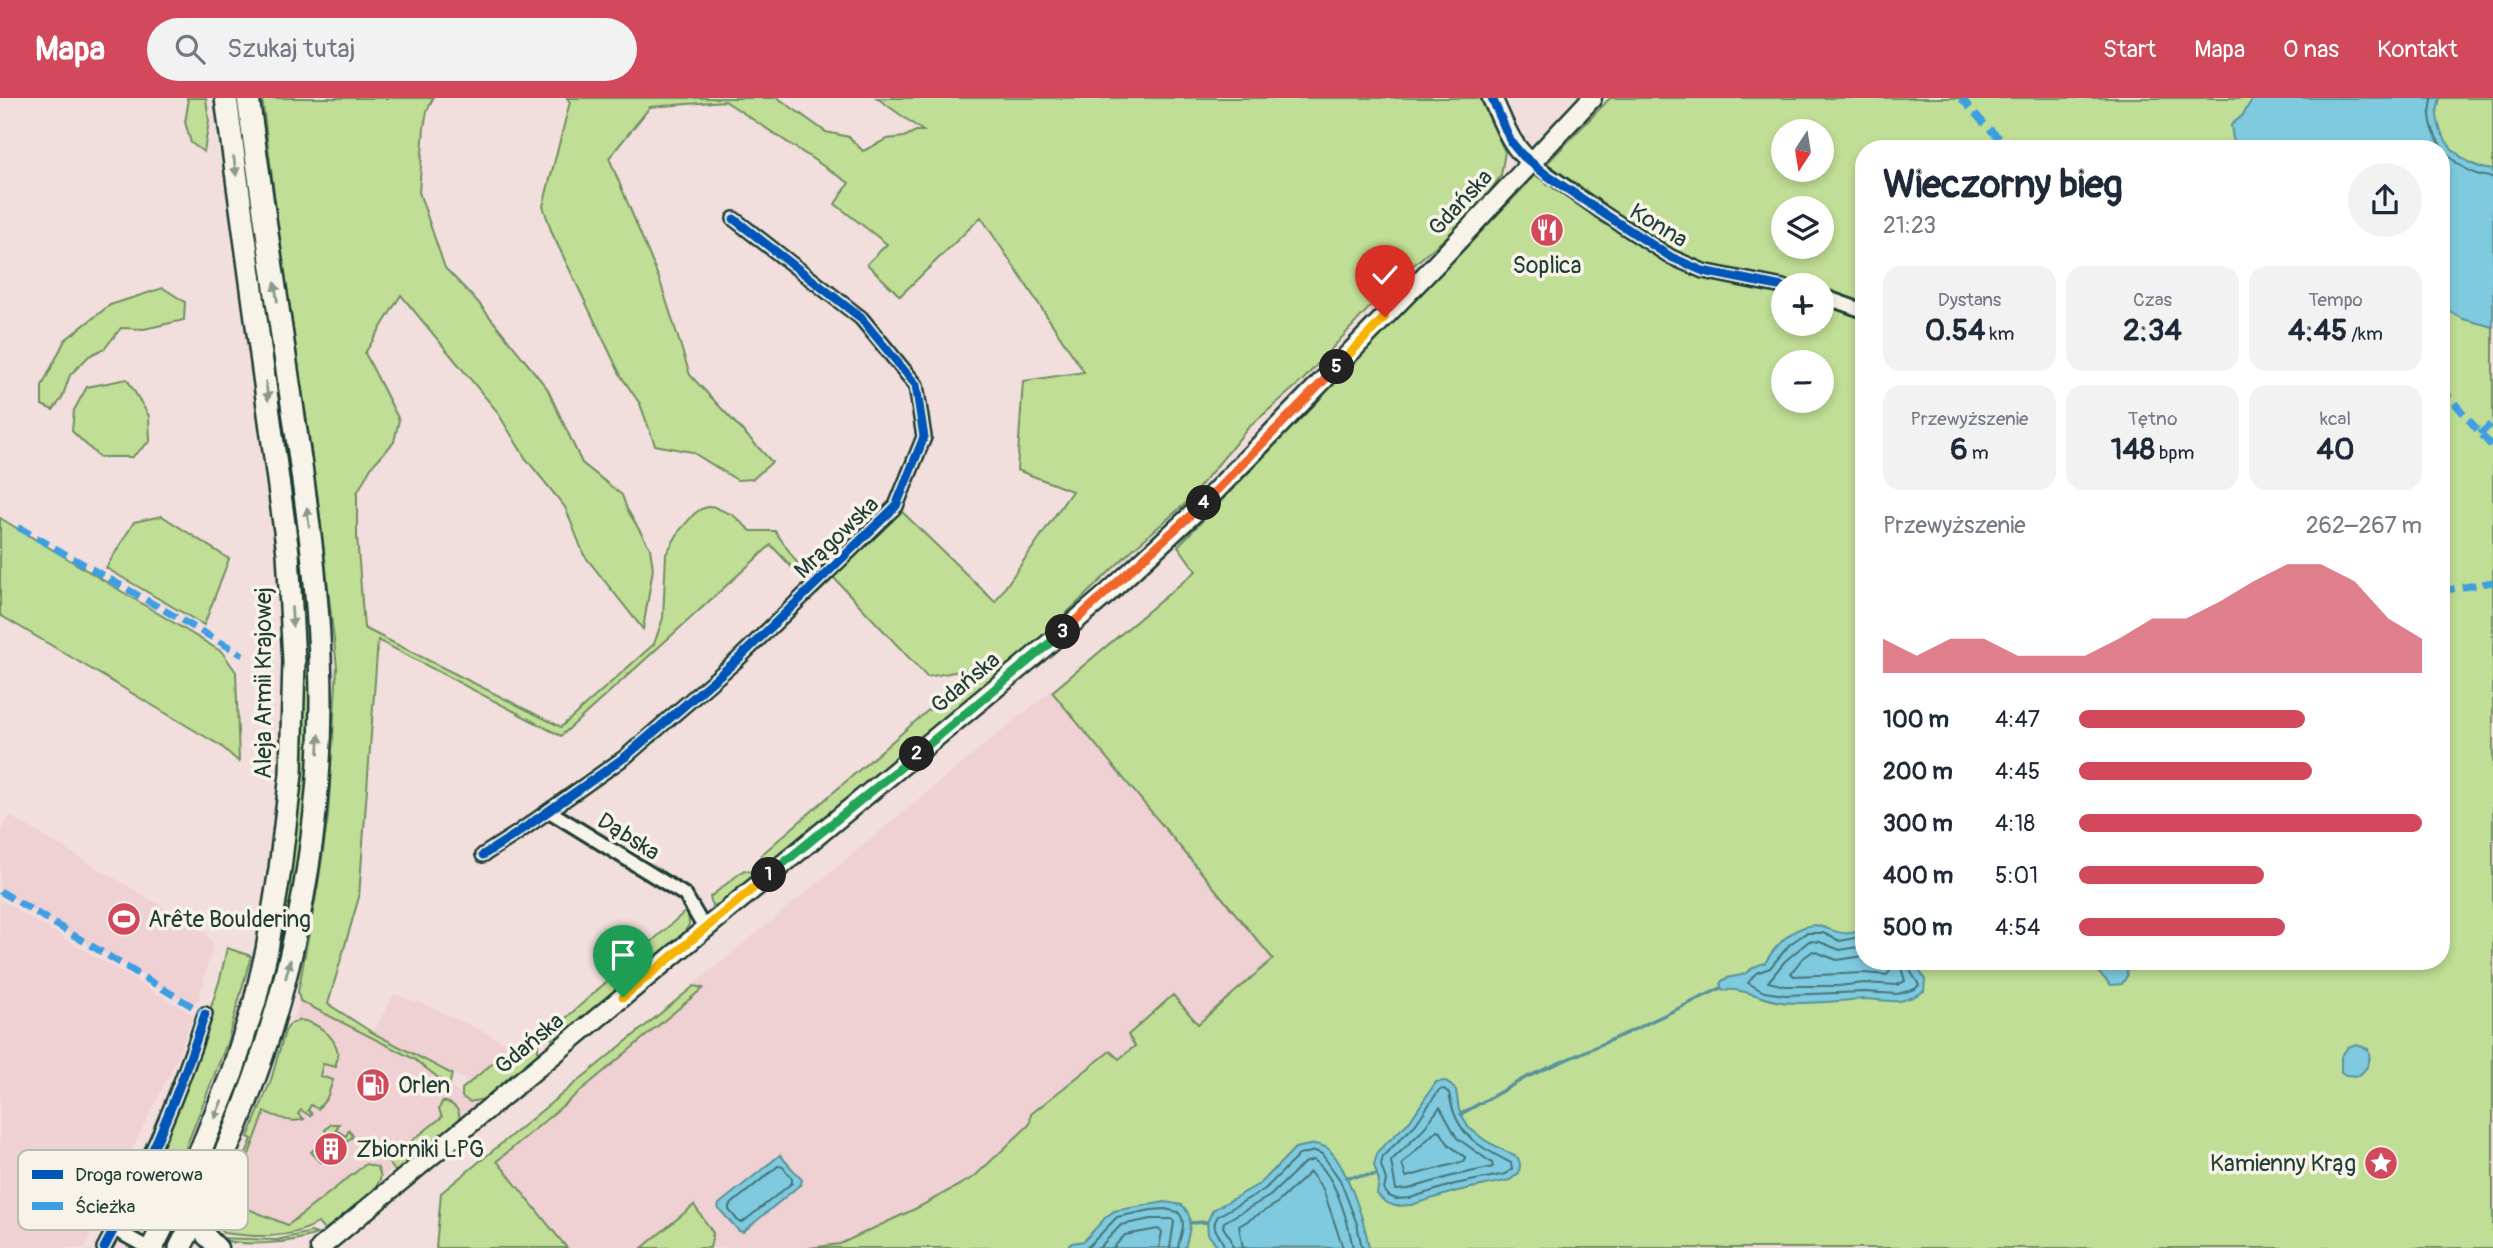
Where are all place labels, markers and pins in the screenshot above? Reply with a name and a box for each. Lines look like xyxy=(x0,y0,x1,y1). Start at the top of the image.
restaurant icon: Soplica xyxy=(1528,211,1566,249)
pin xyxy=(1355,245,1415,317)
place label: Soplica xyxy=(1513,251,1581,280)
pin: 5 xyxy=(1320,350,1354,384)
pin: 4 xyxy=(1186,486,1222,520)
pin: 3 xyxy=(1046,614,1080,650)
pin: 2 xyxy=(900,736,934,772)
pin: 1 xyxy=(752,858,786,892)
sports icon: Arête Bouldering xyxy=(105,900,143,938)
place label: Arête Bouldering xyxy=(148,905,311,934)
pin xyxy=(593,925,653,997)
fuel station icon: Orlen xyxy=(354,1066,392,1104)
place label: Orlen xyxy=(398,1071,450,1100)
building icon: Zbiorniki LPG xyxy=(312,1130,350,1168)
place label: Zbiorniki LPG xyxy=(356,1135,484,1164)
place icon: Kamienny Krąg xyxy=(2362,1144,2400,1182)
place label: Kamienny Krąg xyxy=(2210,1149,2356,1178)

